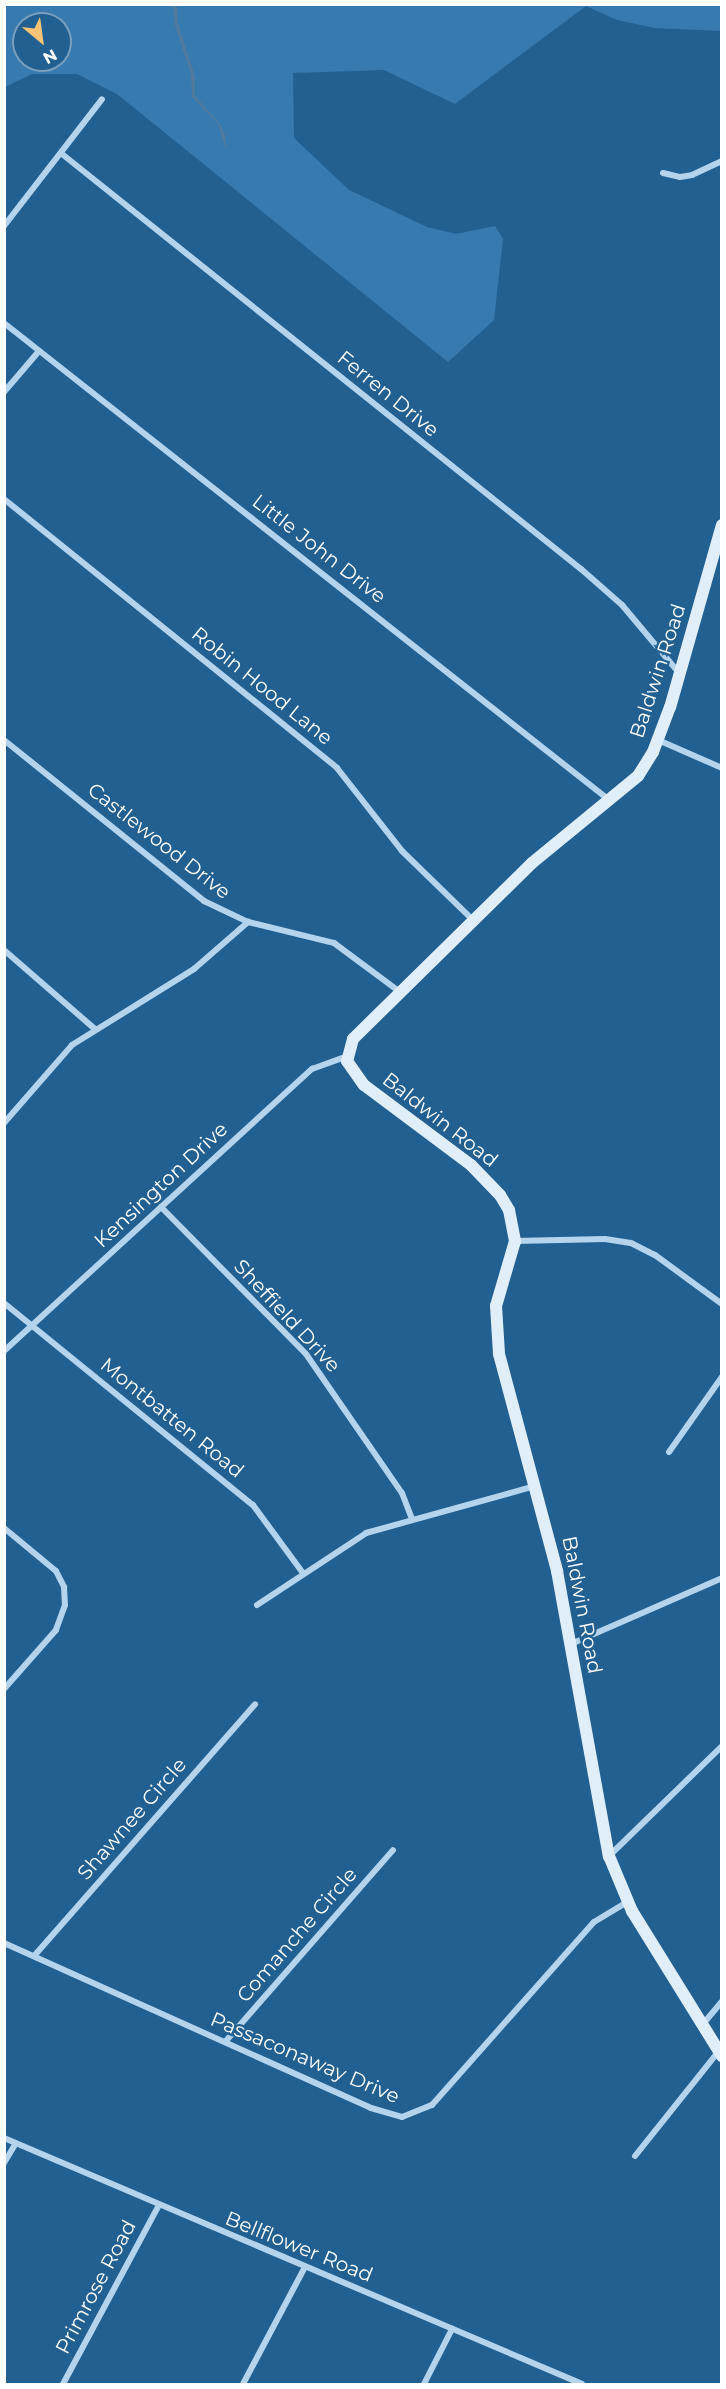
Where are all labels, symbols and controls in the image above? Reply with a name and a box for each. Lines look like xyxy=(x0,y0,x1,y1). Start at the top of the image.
north arrow xyxy=(12,12,72,72)
text: N xyxy=(40,45,60,68)
street label: Ferren Drive xyxy=(333,346,443,442)
street label: Little John Drive xyxy=(247,489,391,609)
street label: Baldwin Road xyxy=(625,601,691,741)
street label: Robin Hood Lane xyxy=(187,622,337,750)
street label: Castlewood Drive xyxy=(83,778,235,904)
street label: Baldwin Road xyxy=(378,1067,502,1173)
street label: Kensington Drive xyxy=(90,1117,232,1253)
street label: Sheffield Drive xyxy=(229,1255,345,1377)
street label: Montbatten Road xyxy=(96,1353,248,1483)
street label: Baldwin Road xyxy=(557,1534,607,1676)
street label: Shawnee Circle xyxy=(72,1753,192,1885)
street label: Comanche Circle xyxy=(232,1863,362,2007)
street label: Passaconaway Drive xyxy=(207,2007,403,2109)
street label: Bellflower Road xyxy=(222,2206,376,2288)
street label: Primrose Road xyxy=(51,2216,141,2358)

